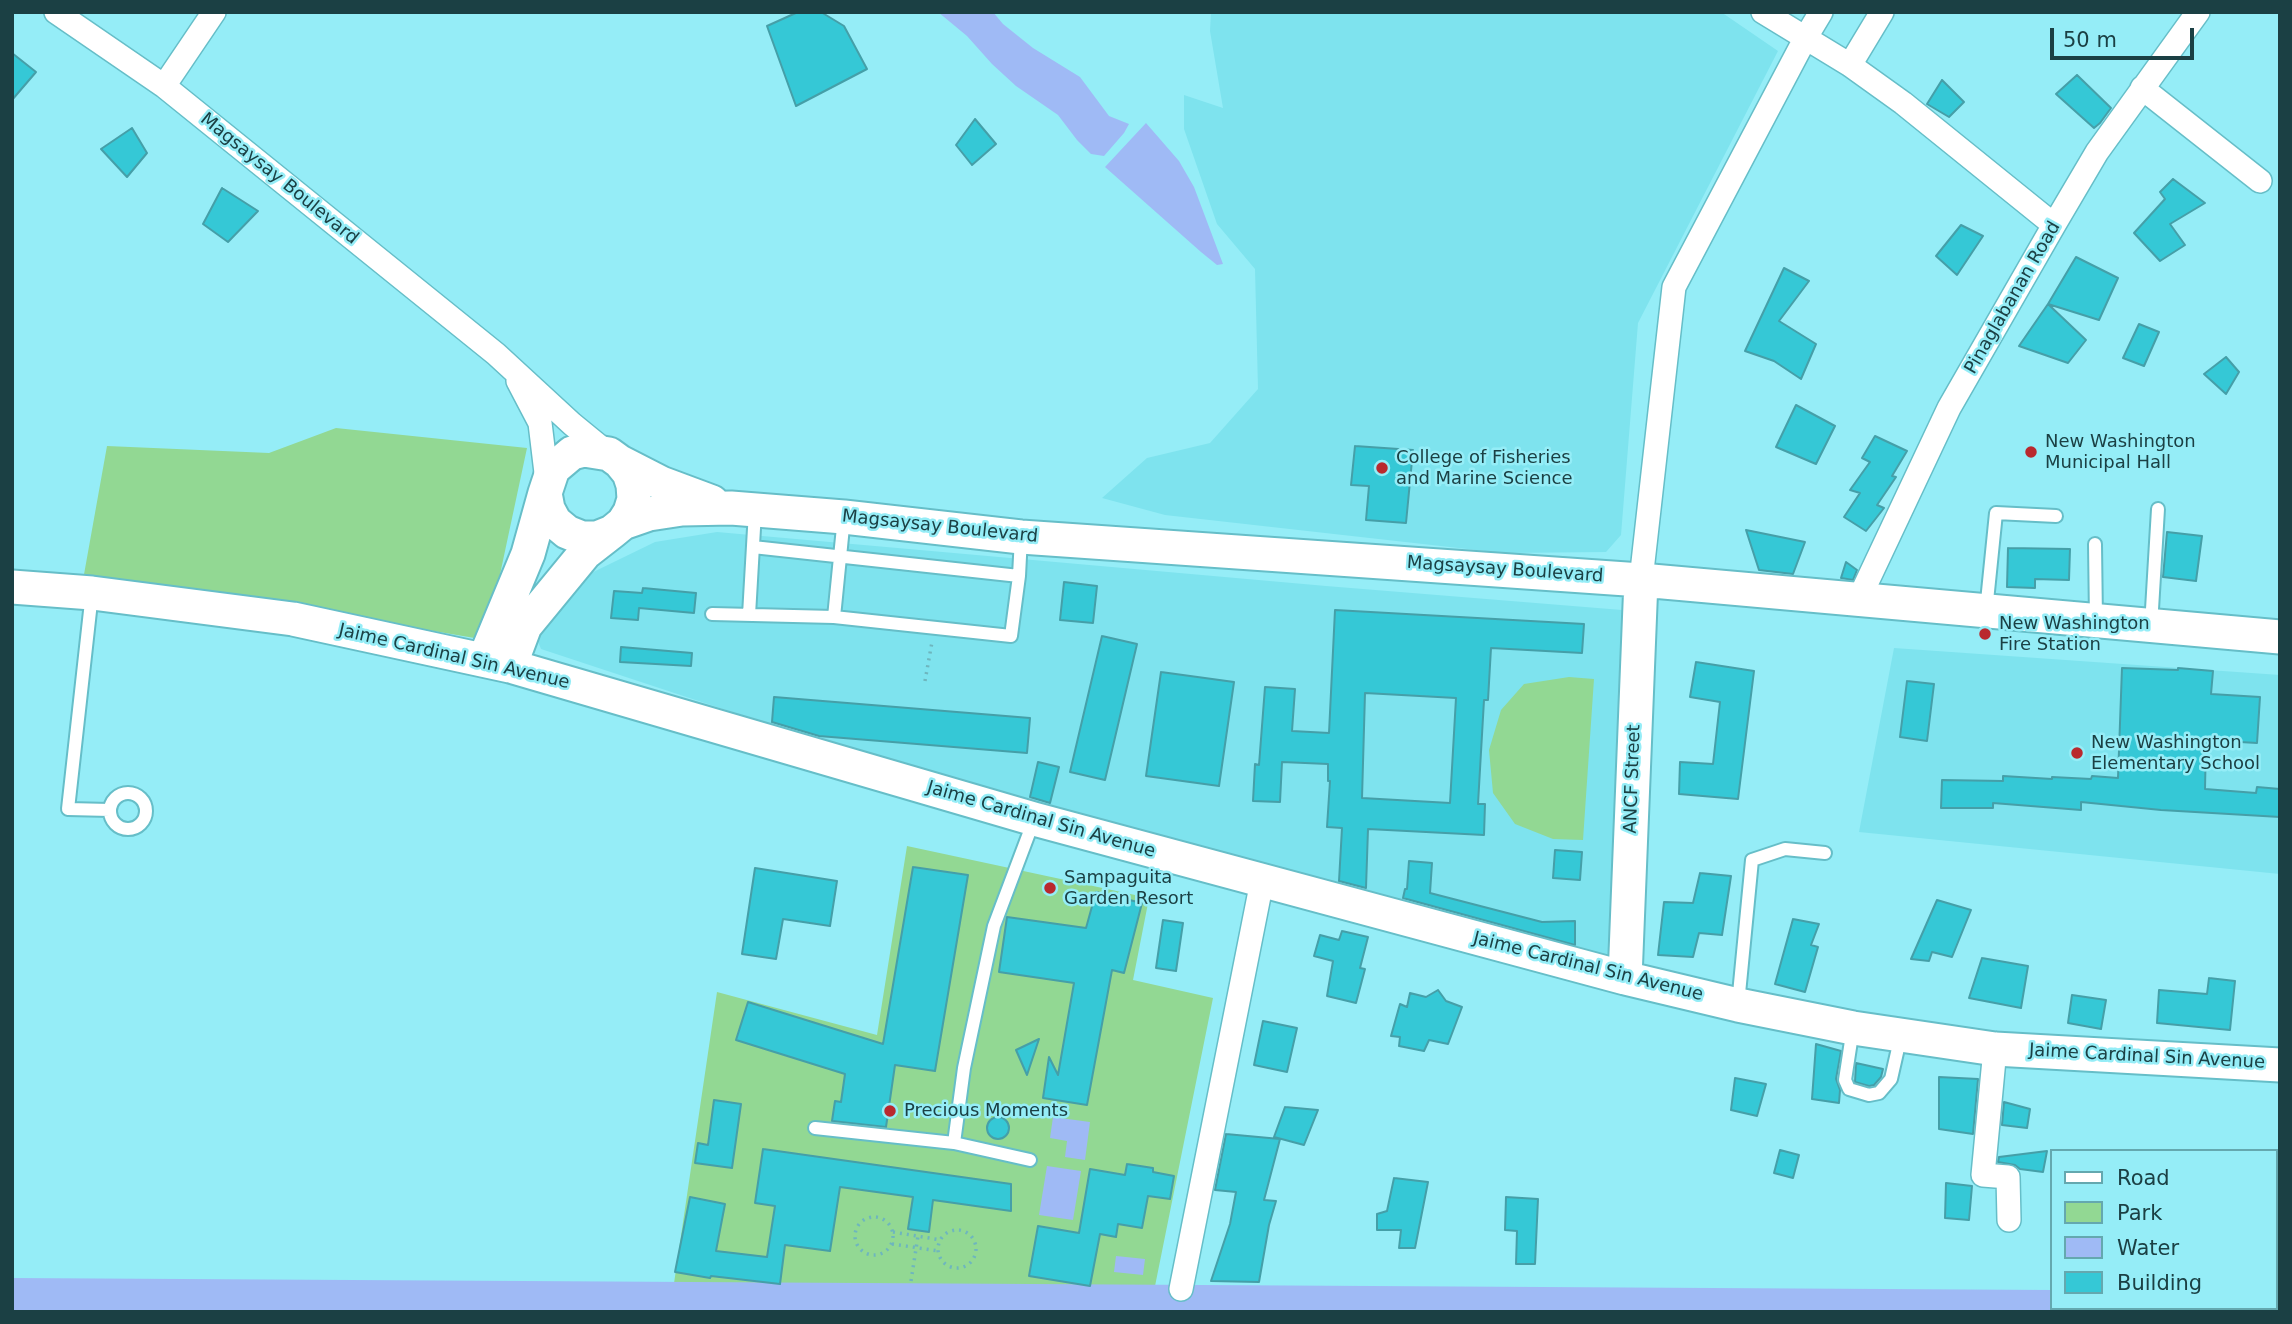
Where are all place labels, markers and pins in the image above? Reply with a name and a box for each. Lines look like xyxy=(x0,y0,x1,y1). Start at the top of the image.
place label: New Washington Municipal Hall xyxy=(2045,431,2196,474)
marker: New Washington Municipal Hall xyxy=(2023,444,2039,460)
place label: College of Fisheries and Marine Science xyxy=(1396,447,1573,490)
marker: College of Fisheries and Marine Science xyxy=(1374,460,1390,476)
place label: New Washington Fire Station xyxy=(1999,613,2150,656)
marker: New Washington Fire Station xyxy=(1977,626,1993,642)
place label: New Washington Elementary School xyxy=(2091,732,2260,774)
marker: New Washington Elementary School xyxy=(2069,745,2085,761)
place label: Sampaguita Garden Resort xyxy=(1064,867,1193,910)
marker: Sampaguita Garden Resort xyxy=(1042,880,1058,896)
place label: Precious Moments xyxy=(904,1100,1068,1122)
marker: Precious Moments xyxy=(882,1103,898,1119)

